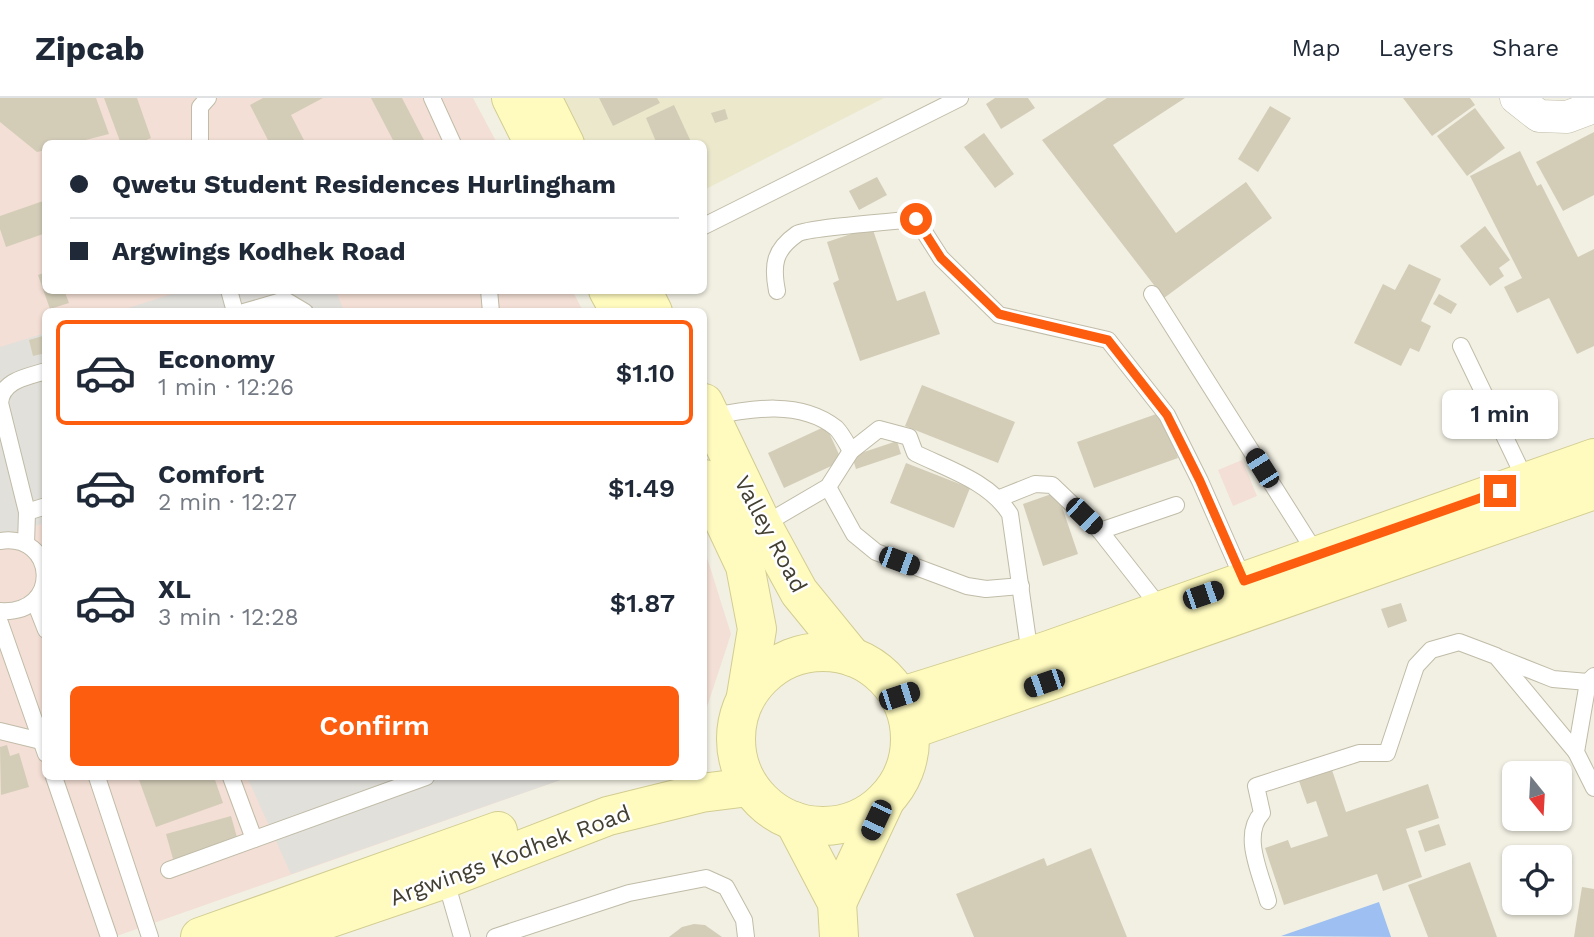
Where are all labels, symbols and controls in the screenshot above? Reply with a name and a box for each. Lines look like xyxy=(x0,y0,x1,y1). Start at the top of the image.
text: Zipcab xyxy=(35,29,145,68)
text: Map xyxy=(1292,34,1340,62)
text: Layers xyxy=(1378,34,1454,62)
text: Share xyxy=(1492,34,1559,62)
text: Qwetu Student Residences Hurlingham xyxy=(112,169,616,199)
route start xyxy=(900,203,932,235)
text: Argwings Kodhek Road xyxy=(112,236,406,266)
icon: car xyxy=(74,341,137,404)
text: Economy xyxy=(158,344,275,374)
text: $1.10 xyxy=(616,358,675,388)
text: 1 min · 12:26 xyxy=(158,374,294,401)
callout: 1 min xyxy=(1442,390,1558,438)
text: 1 min xyxy=(1470,401,1530,428)
car xyxy=(1242,445,1283,491)
icon: car xyxy=(74,456,137,519)
text: Comfort xyxy=(158,459,264,489)
street label: Valley Road xyxy=(728,471,813,597)
text: $1.49 xyxy=(608,473,675,503)
route end xyxy=(1484,475,1516,507)
text: 2 min · 12:27 xyxy=(158,489,297,516)
car xyxy=(1062,494,1107,538)
car xyxy=(876,544,923,578)
icon: car xyxy=(74,571,137,634)
text: XL xyxy=(158,574,191,604)
car xyxy=(1180,578,1227,612)
text: $1.87 xyxy=(610,588,675,618)
text: 3 min · 12:28 xyxy=(158,604,299,631)
car xyxy=(1021,666,1068,700)
car xyxy=(876,680,923,712)
button: Confirm xyxy=(70,686,679,766)
north arrow xyxy=(1502,761,1572,831)
map controls xyxy=(1502,761,1572,915)
car xyxy=(858,797,895,843)
street label: Argwings Kodhek Road xyxy=(386,799,634,912)
button: locate xyxy=(1502,845,1572,915)

